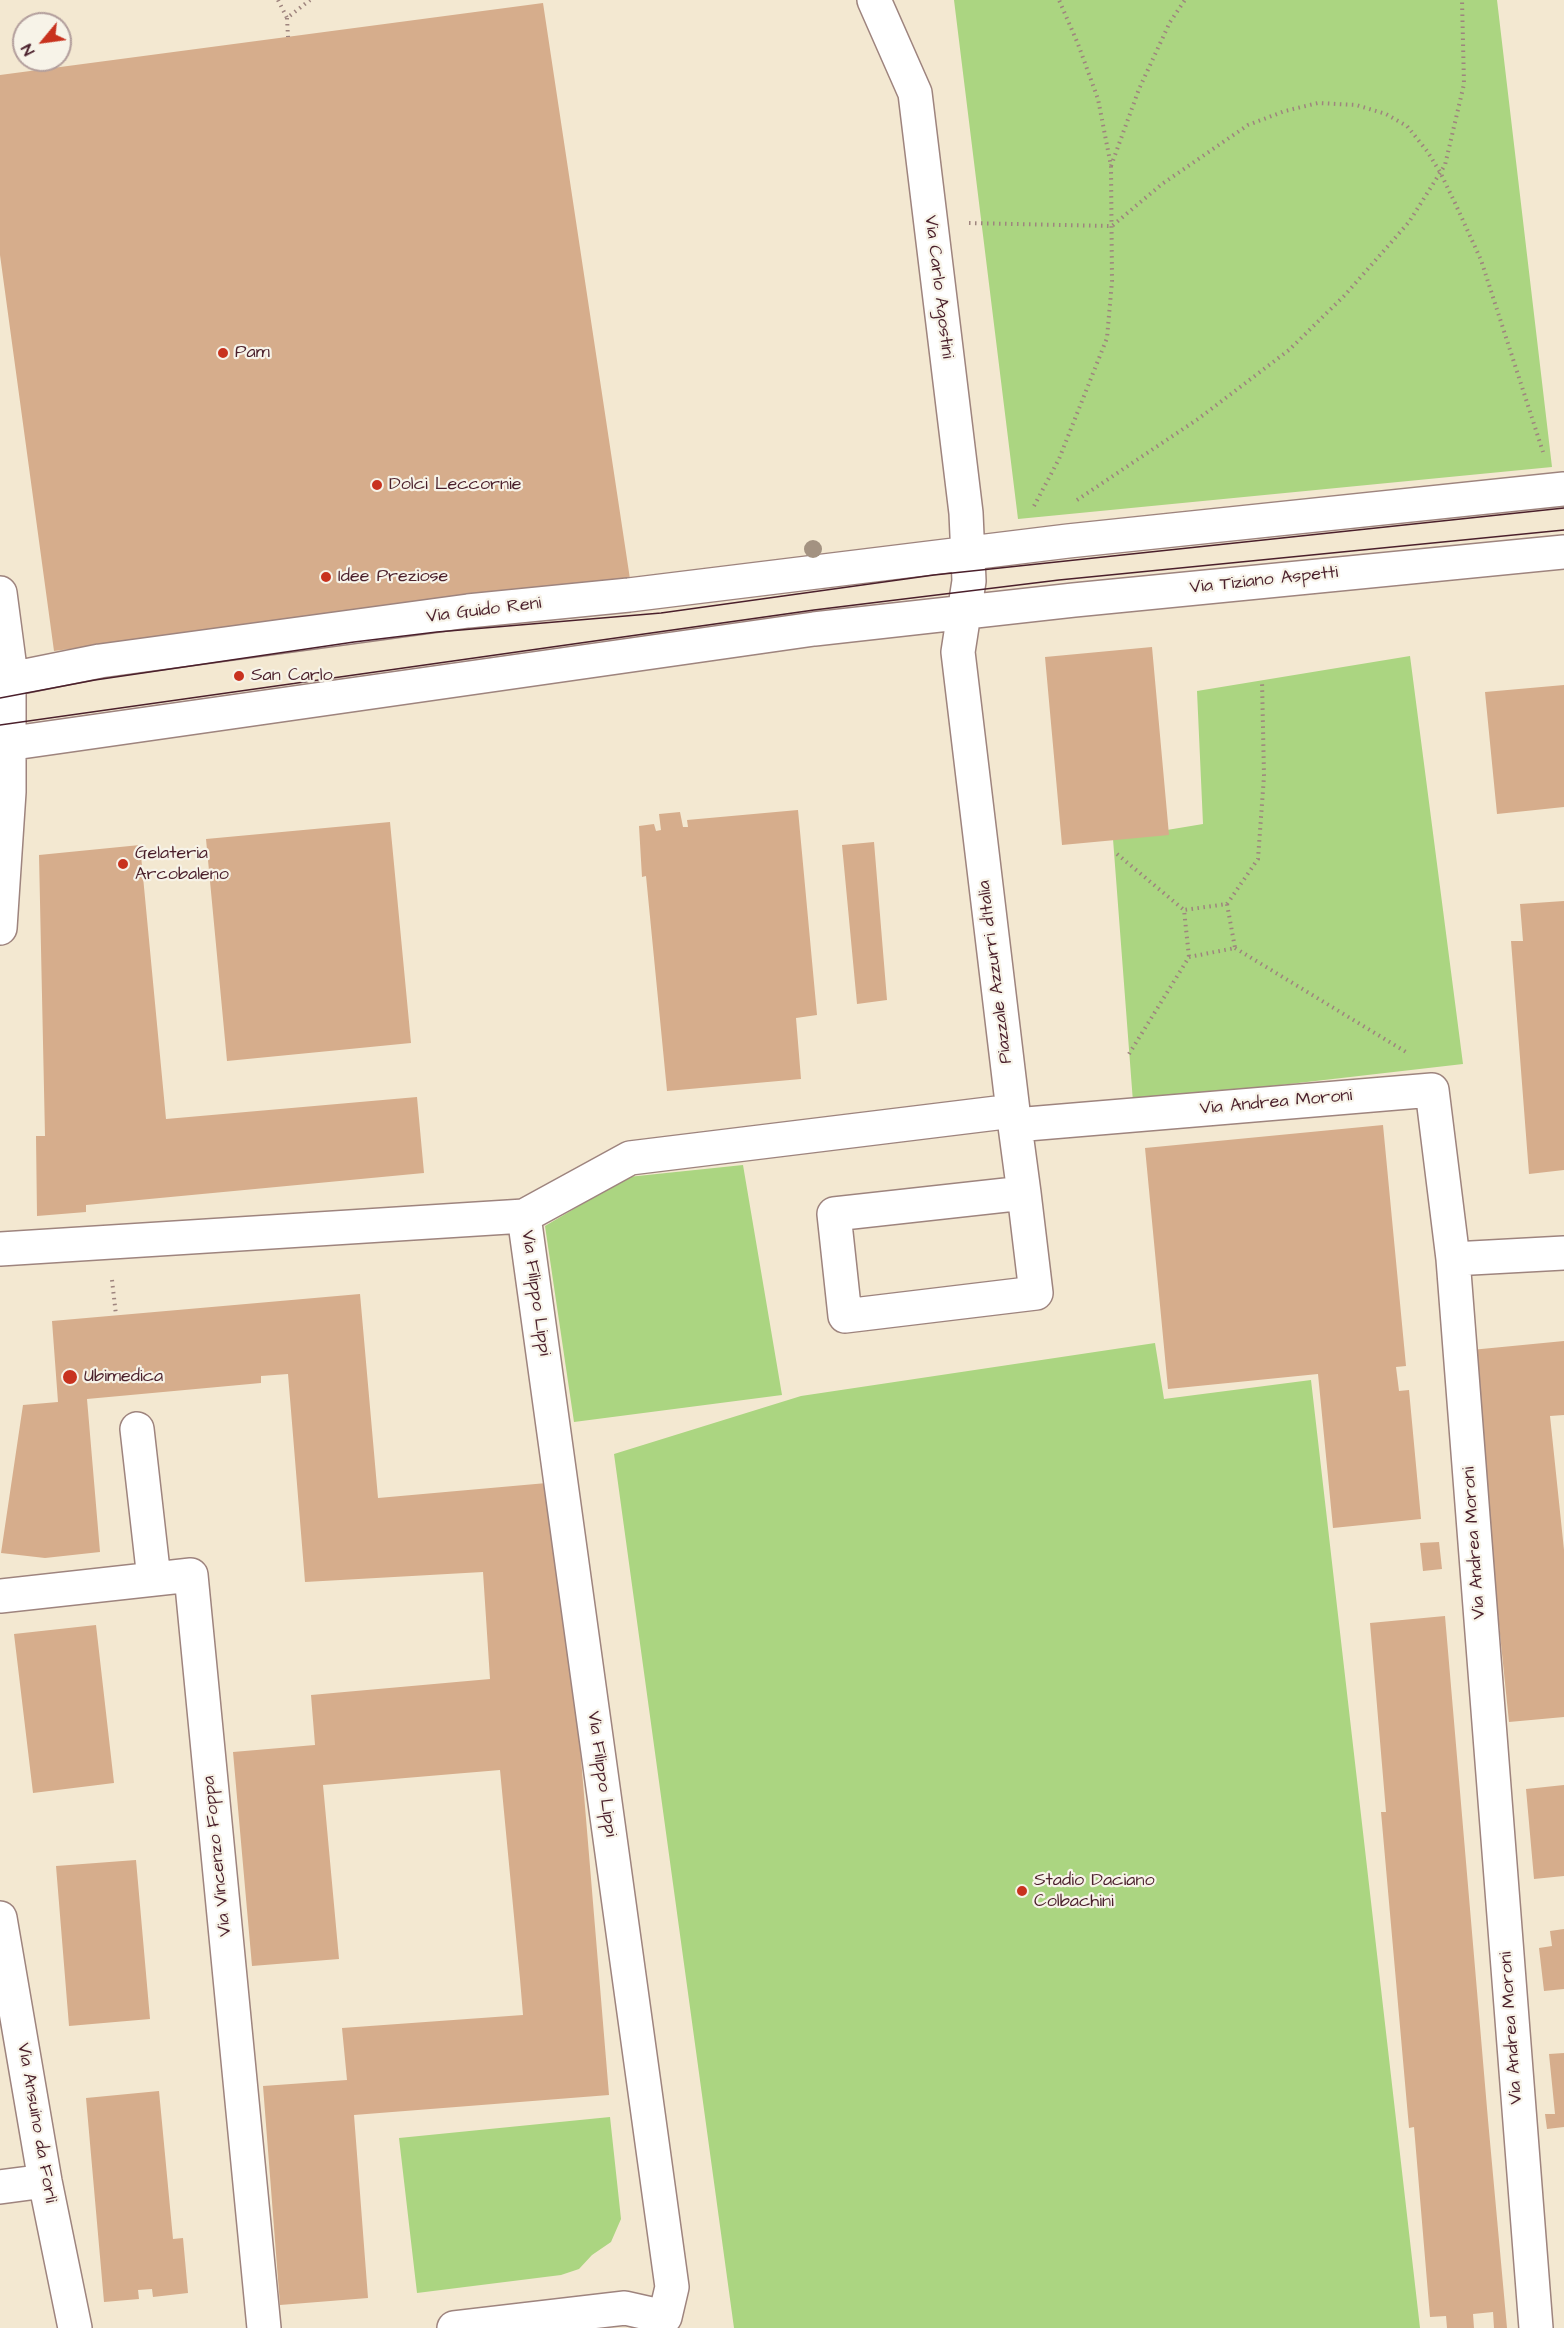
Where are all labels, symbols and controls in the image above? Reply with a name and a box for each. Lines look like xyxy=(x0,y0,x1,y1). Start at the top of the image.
north arrow xyxy=(12,12,72,72)
text: N xyxy=(16,40,40,59)
street label: Via Carlo Agostini xyxy=(919,214,957,360)
place label: Pam xyxy=(235,342,270,364)
marker: Pam xyxy=(216,346,230,360)
place label: Dolci Leccornie xyxy=(389,474,521,496)
marker: Dolci Leccornie xyxy=(370,478,384,492)
street label: Via Tiziano Aspetti xyxy=(1189,562,1339,600)
place label: Idee Preziose xyxy=(338,566,448,588)
marker: Idee Preziose xyxy=(319,570,333,584)
street label: Via Guido Reni xyxy=(425,593,543,629)
place label: San Carlo xyxy=(251,665,333,687)
marker: San Carlo xyxy=(232,669,246,683)
place label: Gelateria Arcobaleno xyxy=(135,843,229,886)
marker: Gelateria Arcobaleno xyxy=(116,857,130,871)
street label: Piazzale Azzurri d'Italia xyxy=(974,879,1018,1065)
street label: Via Andrea Moroni xyxy=(1199,1086,1353,1120)
street label: Via Filippo Lippi xyxy=(516,1229,554,1357)
place label: Ubimedica xyxy=(84,1366,163,1388)
marker: Ubimedica xyxy=(61,1368,79,1386)
street label: Via Andrea Moroni xyxy=(1459,1466,1491,1620)
street label: Via Filippo Lippi xyxy=(582,1710,620,1838)
street label: Via Vincenzo Foppa xyxy=(199,1775,237,1937)
place label: Stadio Daciano Colbachini xyxy=(1034,1870,1155,1912)
marker: Stadio Daciano Colbachini xyxy=(1015,1884,1029,1898)
street label: Via Andrea Moroni xyxy=(1496,1951,1528,2105)
street label: Via Ansuino da Forlì xyxy=(11,2041,61,2205)

